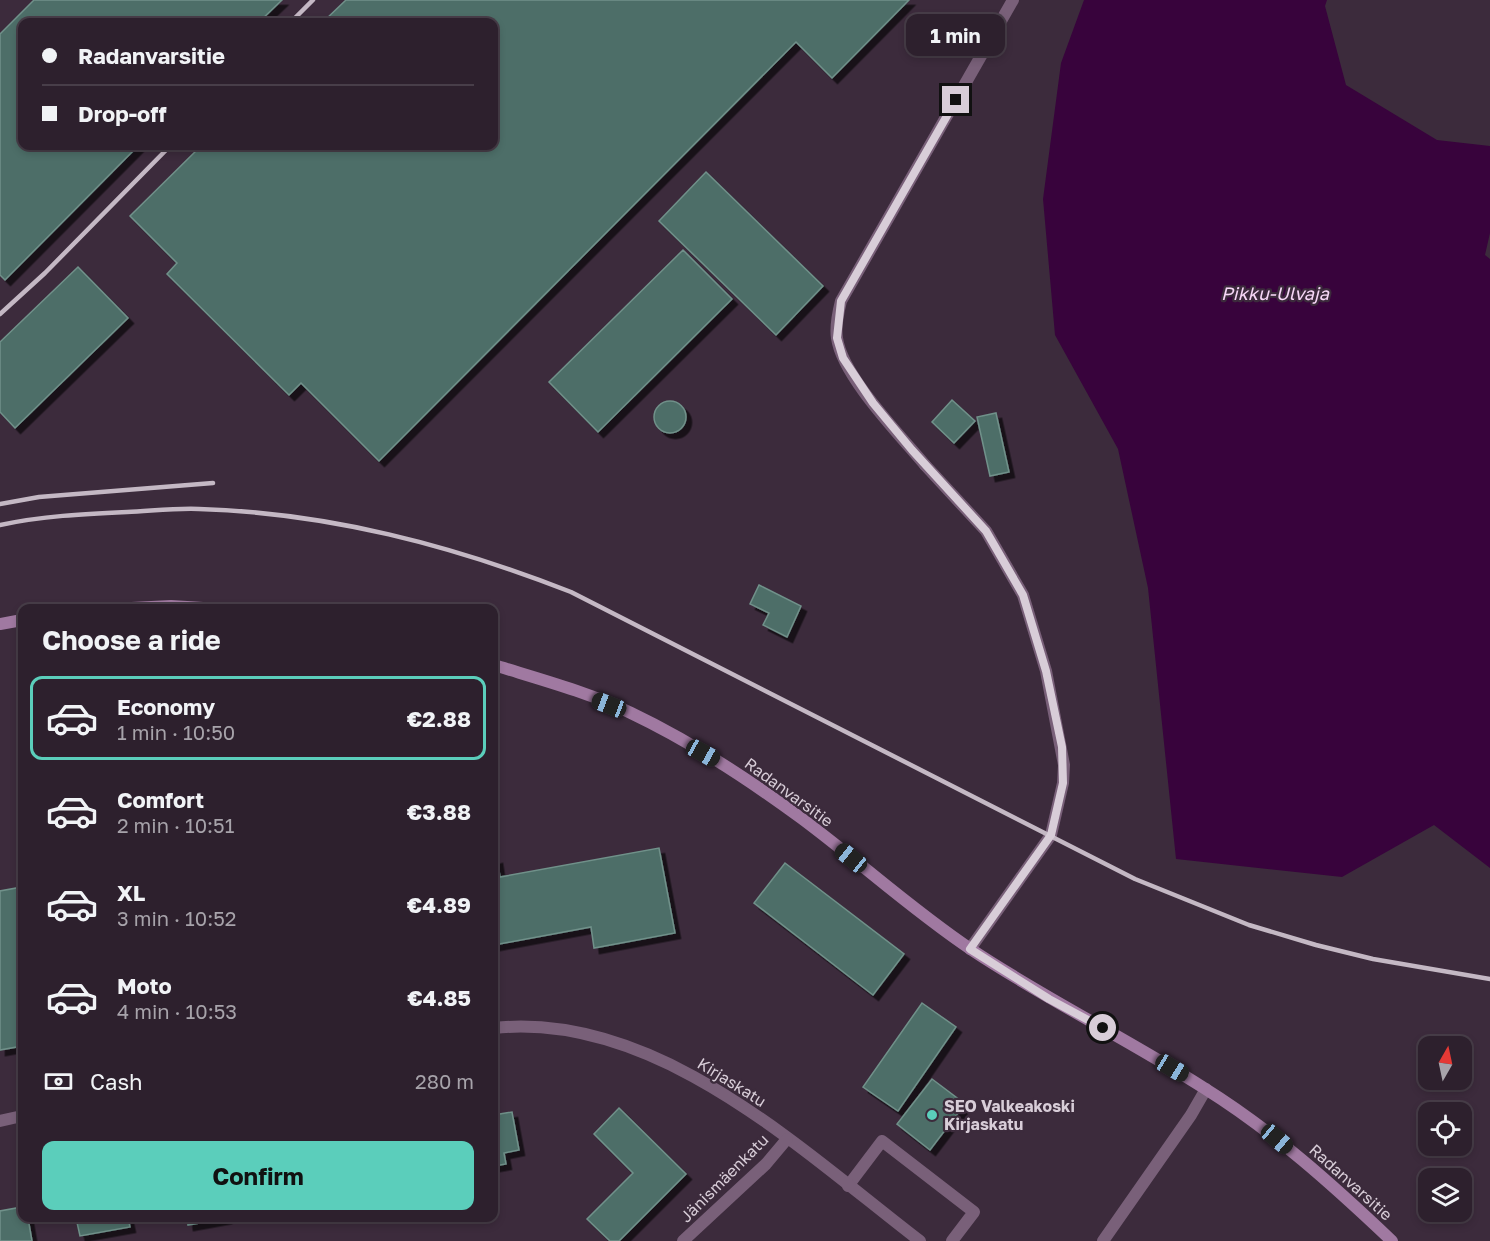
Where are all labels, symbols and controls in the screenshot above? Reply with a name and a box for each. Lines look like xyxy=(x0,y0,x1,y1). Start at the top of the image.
callout: 1 min xyxy=(906,13,1006,55)
text: 1 min xyxy=(930,23,981,47)
text: Radanvarsitie xyxy=(78,42,225,69)
route end xyxy=(942,86,969,113)
text: Drop-off xyxy=(78,100,167,127)
water label: Pikku-Ulvaja xyxy=(1221,282,1330,304)
text: Choose a ride xyxy=(42,624,221,656)
car xyxy=(589,690,629,720)
icon: car xyxy=(45,691,99,745)
text: Economy xyxy=(117,693,215,720)
text: €2.88 xyxy=(407,705,471,732)
text: 1 min · 10:50 xyxy=(117,720,235,744)
car xyxy=(683,736,723,770)
street label: Radanvarsitie xyxy=(741,753,837,831)
icon: car xyxy=(45,784,99,838)
text: Comfort xyxy=(117,786,204,813)
text: €3.88 xyxy=(407,798,471,825)
text: 2 min · 10:51 xyxy=(117,813,234,837)
car xyxy=(831,840,871,876)
icon: car xyxy=(45,877,99,931)
text: XL xyxy=(117,879,145,906)
text: €4.89 xyxy=(407,891,471,918)
text: 3 min · 10:52 xyxy=(117,906,236,930)
icon: car xyxy=(45,970,99,1024)
text: Moto xyxy=(117,972,172,999)
text: €4.85 xyxy=(407,984,471,1011)
text: 4 min · 10:53 xyxy=(117,999,237,1023)
route start xyxy=(1089,1014,1116,1041)
north arrow xyxy=(1418,1036,1472,1090)
map controls xyxy=(1418,1036,1472,1222)
car xyxy=(1152,1051,1192,1085)
street label: Kirjaskatu xyxy=(694,1053,770,1111)
icon: cash xyxy=(42,1065,75,1098)
text: Cash xyxy=(90,1068,143,1095)
text: 280 m xyxy=(415,1069,474,1093)
place label: SEO Valkeakoski Kirjaskatu xyxy=(944,1096,1075,1134)
button: locate xyxy=(1418,1102,1472,1156)
marker: SEO Valkeakoski Kirjaskatu xyxy=(925,1108,939,1122)
car xyxy=(1257,1121,1297,1157)
street label: Jänismäenkatu xyxy=(676,1130,772,1226)
street label: Radanvarsitie xyxy=(1305,1140,1397,1224)
button: Confirm xyxy=(42,1141,474,1210)
button: layers xyxy=(1418,1168,1472,1222)

